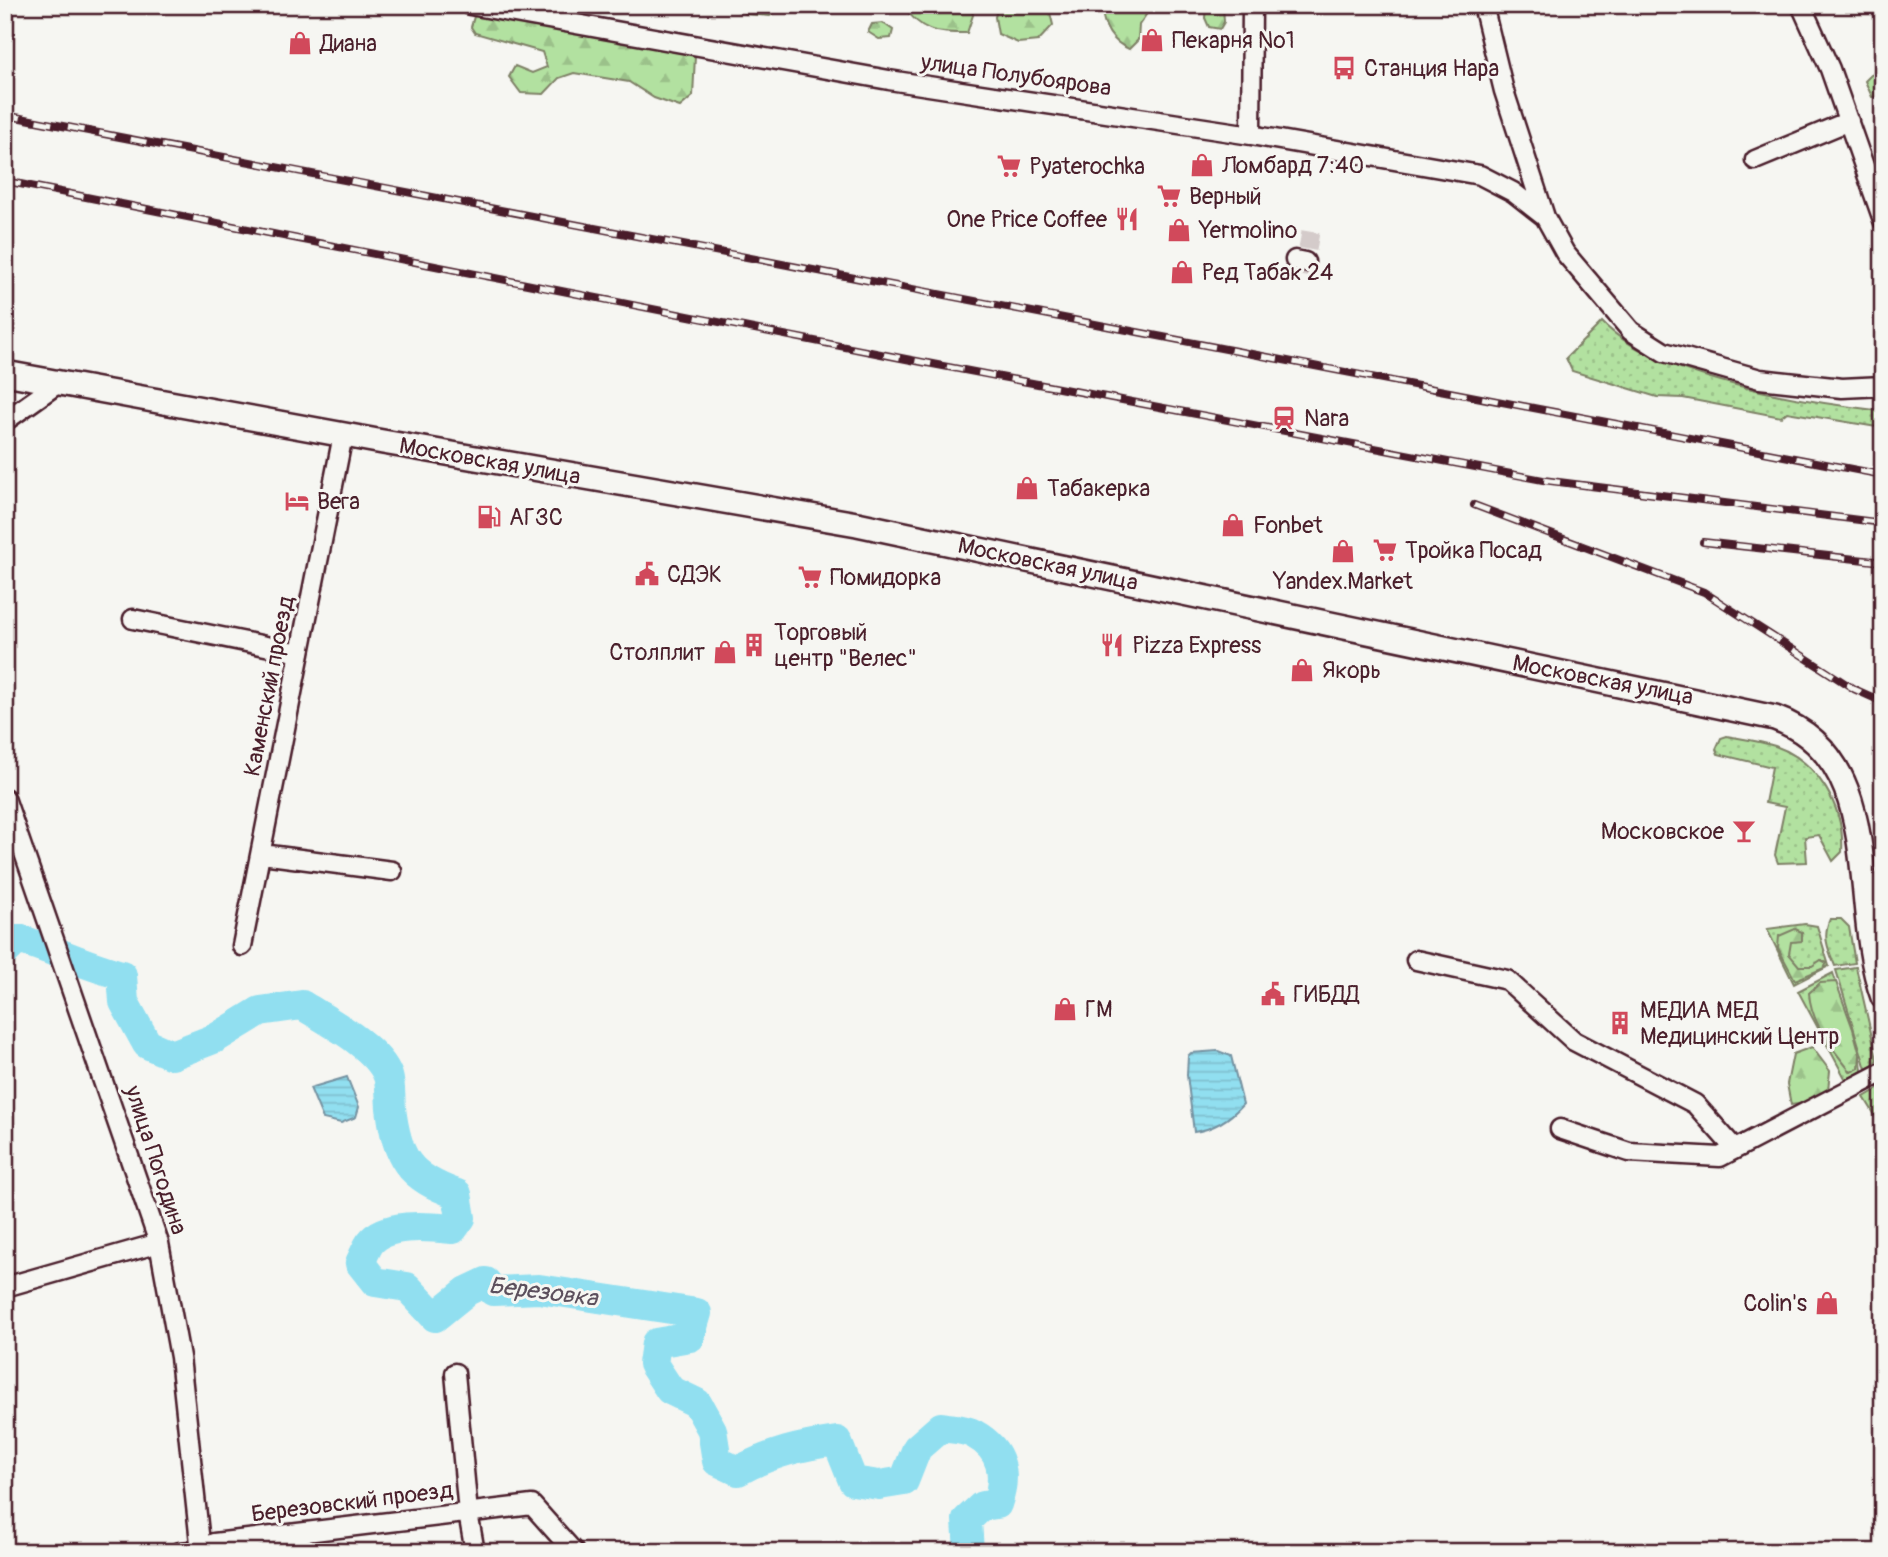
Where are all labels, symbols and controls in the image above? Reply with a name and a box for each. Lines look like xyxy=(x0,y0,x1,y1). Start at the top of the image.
shop icon: Пекарня №1 xyxy=(1138,26,1166,54)
place label: Пекарня №1 xyxy=(1172,26,1295,55)
shop icon: Диана xyxy=(286,29,314,57)
place label: Диана xyxy=(319,29,377,58)
street label: улица Полубоярова xyxy=(918,47,1113,103)
bus stop icon: Станция Нара xyxy=(1330,54,1358,82)
place label: Станция Нара xyxy=(1364,54,1499,83)
shop icon: Ломбард 7:40 xyxy=(1188,151,1216,179)
place label: Ломбард 7:40 xyxy=(1221,151,1364,180)
supermarket icon: Pyaterochka xyxy=(995,152,1023,180)
place label: Pyaterochka xyxy=(1029,152,1145,181)
supermarket icon: Верный xyxy=(1155,182,1183,210)
place label: Верный xyxy=(1189,182,1262,211)
place label: One Price Coffee xyxy=(946,205,1108,234)
restaurant icon: One Price Coffee xyxy=(1113,205,1141,233)
shop icon: Yermolino xyxy=(1165,216,1193,244)
place label: Yermolino xyxy=(1198,216,1297,245)
shop icon: Ред Табак 24 xyxy=(1168,258,1196,286)
place label: Ред Табак 24 xyxy=(1202,258,1333,287)
station icon: Nara xyxy=(1270,404,1298,432)
place label: Nara xyxy=(1304,404,1349,433)
street label: Московская улица xyxy=(397,431,583,491)
shop icon: Табакерка xyxy=(1013,474,1041,502)
place label: Табакерка xyxy=(1047,474,1150,503)
hotel icon: Вега xyxy=(283,487,311,515)
place label: Вега xyxy=(317,487,360,516)
fuel station icon: АГЗС xyxy=(475,503,503,531)
place label: АГЗС xyxy=(509,503,563,532)
shop icon: Fonbet xyxy=(1219,511,1247,539)
place label: Fonbet xyxy=(1253,511,1323,540)
street label: Московская улица xyxy=(955,531,1141,597)
supermarket icon: Тройка Посад xyxy=(1371,536,1399,564)
place label: Тройка Посад xyxy=(1405,536,1542,565)
shop icon: Yandex.Market xyxy=(1329,537,1357,565)
public building icon: СДЭК xyxy=(633,560,661,588)
place label: СДЭК xyxy=(667,560,722,589)
supermarket icon: Помидорка xyxy=(796,563,824,591)
place label: Помидорка xyxy=(830,563,941,592)
place label: Yandex.Market xyxy=(1272,567,1414,596)
street label: Каменский проезд xyxy=(237,593,301,779)
place label: Торговый центр "Велес" xyxy=(774,618,917,673)
building icon: Торговый центр "Велес" xyxy=(740,631,768,659)
restaurant icon: Pizza Express xyxy=(1098,631,1126,659)
place label: Pizza Express xyxy=(1132,631,1261,660)
place label: Столплит xyxy=(609,638,705,667)
shop icon: Столплит xyxy=(711,638,739,666)
street label: Московская улица xyxy=(1510,648,1696,712)
shop icon: Якорь xyxy=(1288,656,1316,684)
place label: Якорь xyxy=(1322,656,1381,685)
place label: Московское xyxy=(1601,817,1725,846)
bar icon: Московское xyxy=(1730,817,1758,845)
public building icon: ГИБДД xyxy=(1259,980,1287,1008)
place label: ГИБДД xyxy=(1293,980,1360,1009)
shop icon: ГМ xyxy=(1051,995,1079,1023)
place label: ГМ xyxy=(1085,995,1113,1024)
place label: МЕДИА МЕД Медицинский Центр xyxy=(1640,996,1839,1051)
building icon: МЕДИА МЕД Медицинский Центр xyxy=(1606,1009,1634,1037)
street label: улица Погодина xyxy=(118,1081,194,1238)
water label: Березовка xyxy=(487,1271,601,1313)
place label: Colin's xyxy=(1743,1289,1807,1318)
shop icon: Colin's xyxy=(1813,1289,1841,1317)
street label: Березовский проезд xyxy=(249,1475,455,1529)

